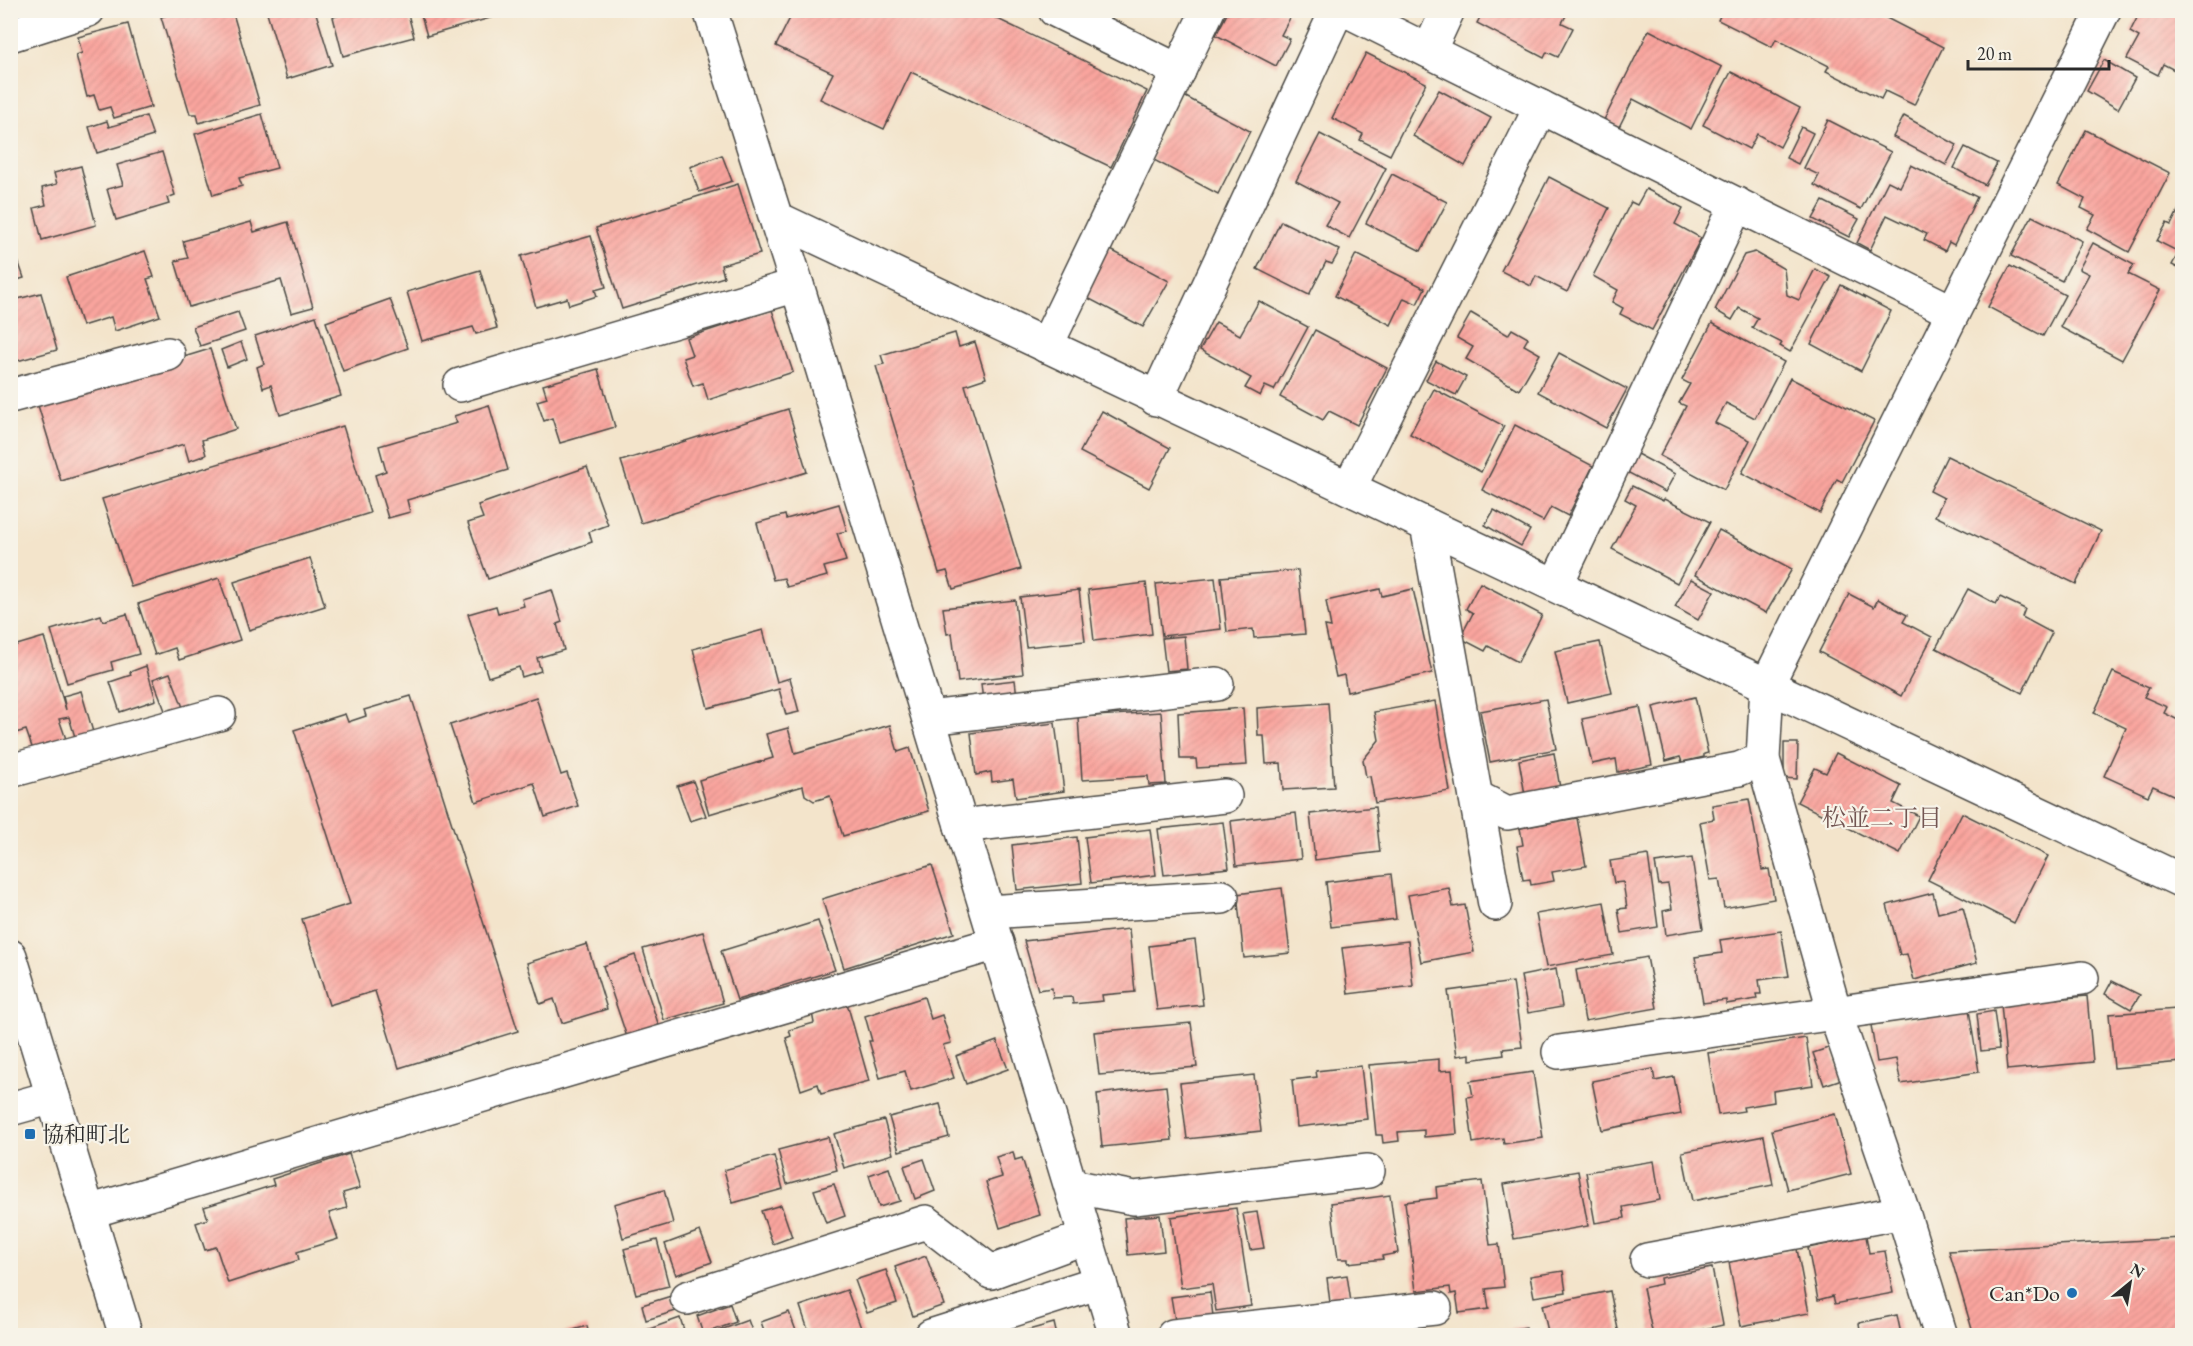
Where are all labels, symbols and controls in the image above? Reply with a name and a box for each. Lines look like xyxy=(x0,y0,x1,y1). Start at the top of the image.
scale bar xyxy=(1968,33,2109,71)
text: 20 m xyxy=(1977,42,2012,65)
district label: 松並二丁目 xyxy=(1822,802,1942,833)
place label: 協和町北 xyxy=(42,1120,130,1149)
marker: 協和町北 xyxy=(23,1127,37,1141)
north arrow xyxy=(2100,1253,2160,1313)
text: N xyxy=(2126,1258,2148,1283)
place label: Can*Do xyxy=(1989,1279,2060,1308)
marker: Can*Do xyxy=(2065,1286,2079,1300)

